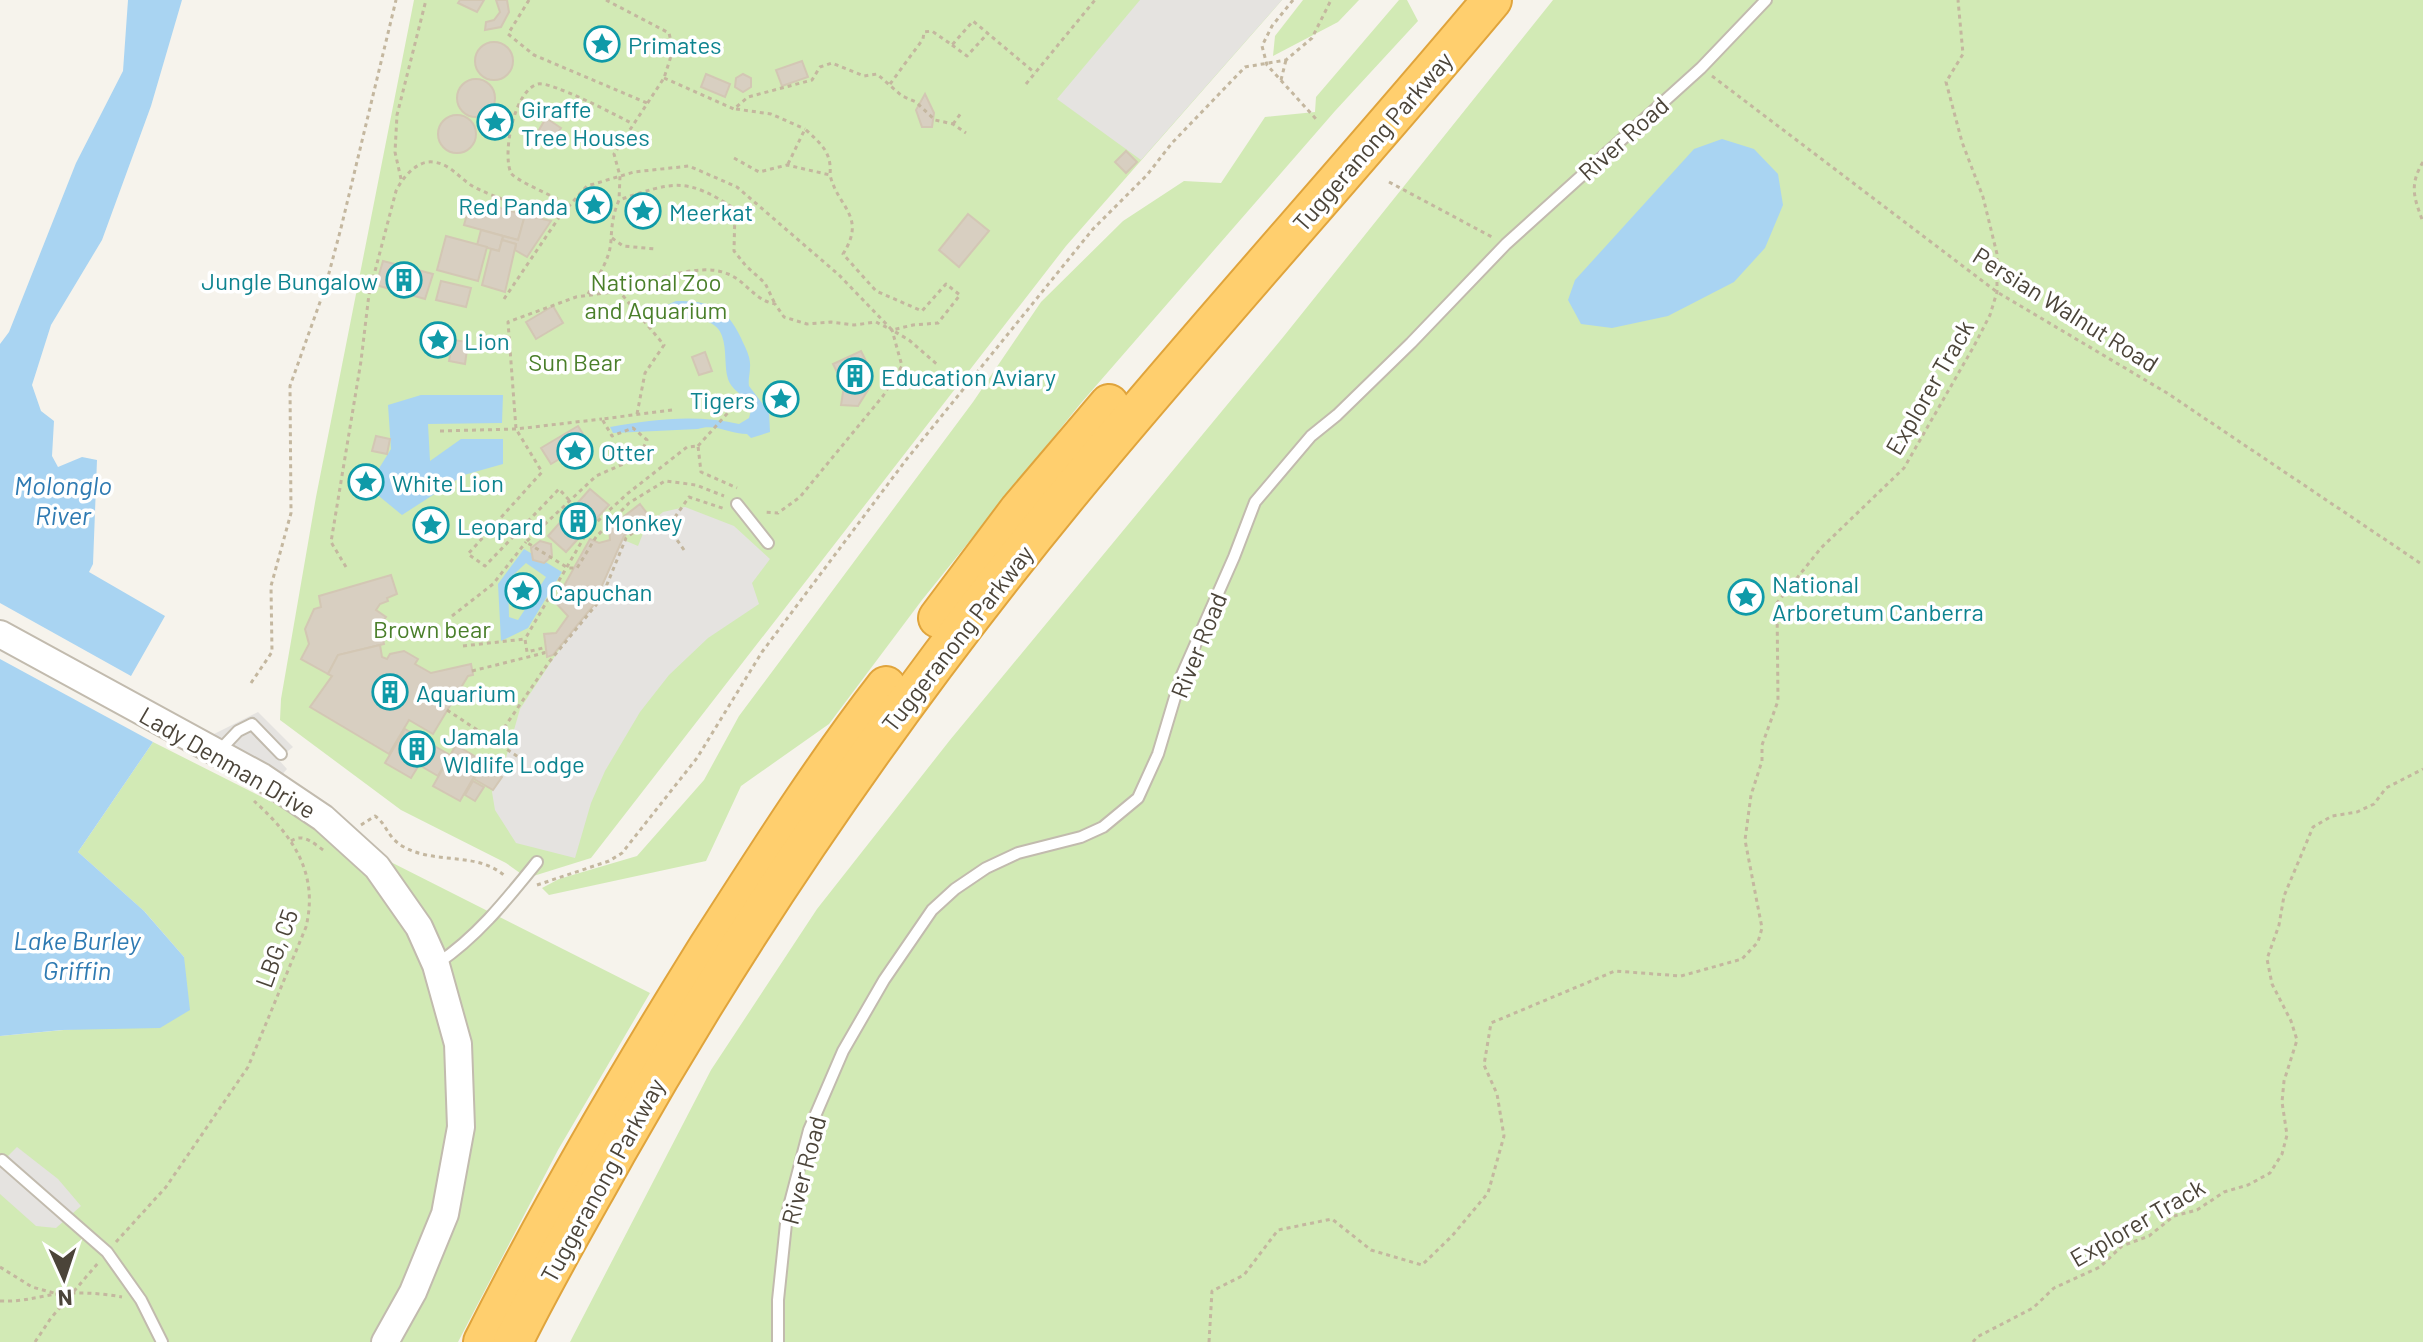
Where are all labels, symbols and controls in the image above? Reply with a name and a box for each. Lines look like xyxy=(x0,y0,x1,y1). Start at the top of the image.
place icon: Primates xyxy=(583,25,621,63)
place label: Primates xyxy=(628,30,722,59)
street label: Tuggeranong Parkway xyxy=(1286,45,1458,237)
street label: River Road xyxy=(1572,90,1674,186)
place label: Giraffe Tree Houses xyxy=(521,94,650,151)
place icon: Giraffe Tree Houses xyxy=(476,103,514,141)
place icon: Red Panda xyxy=(575,186,613,224)
place label: Red Panda xyxy=(458,191,568,220)
place icon: Meerkat xyxy=(624,192,662,230)
place label: Meerkat xyxy=(669,197,753,226)
street label: Persian Walnut Road xyxy=(1968,240,2164,378)
building icon: Jungle Bungalow xyxy=(385,261,423,299)
place label: Jungle Bungalow xyxy=(201,266,378,295)
park label: National Zoo and Aquarium xyxy=(585,267,727,324)
street label: Explorer Track xyxy=(1879,315,1979,459)
place icon: Lion xyxy=(419,321,457,359)
place label: Lion xyxy=(464,326,510,355)
park label: Sun Bear xyxy=(528,347,622,376)
building icon: Education Aviary xyxy=(836,357,874,395)
place label: Education Aviary xyxy=(881,362,1056,391)
place icon: Tigers xyxy=(762,380,800,418)
place label: Tigers xyxy=(690,385,755,414)
place icon: Otter xyxy=(556,432,594,470)
place label: Otter xyxy=(601,437,655,466)
place icon: White Lion xyxy=(347,463,385,501)
place label: White Lion xyxy=(392,468,504,497)
water label: Molonglo River xyxy=(14,469,112,530)
building icon: Monkey xyxy=(559,502,597,540)
place icon: Leopard xyxy=(412,506,450,544)
place label: Monkey xyxy=(604,507,682,536)
place label: Leopard xyxy=(457,511,544,540)
street label: Tuggeranong Parkway xyxy=(875,539,1039,737)
place label: National Arboretum Canberra xyxy=(1772,569,1984,626)
place icon: Capuchan xyxy=(504,572,542,610)
place label: Capuchan xyxy=(549,577,652,606)
place icon: National Arboretum Canberra xyxy=(1727,578,1765,616)
street label: River Road xyxy=(1164,588,1232,702)
park label: Brown bear xyxy=(373,614,491,643)
building icon: Aquarium xyxy=(371,673,409,711)
place label: Aquarium xyxy=(416,678,516,707)
street label: Lady Denman Drive xyxy=(135,700,321,824)
place label: Jamala Wldlife Lodge xyxy=(443,721,585,778)
building icon: Jamala Wldlife Lodge xyxy=(398,730,436,768)
street label: LBG, C5 xyxy=(248,905,304,991)
water label: Lake Burley Griffin xyxy=(13,924,142,985)
street label: Tuggeranong Parkway xyxy=(534,1073,670,1287)
street label: River Road xyxy=(775,1113,831,1227)
street label: Explorer Track xyxy=(2065,1172,2209,1272)
north arrow xyxy=(24,1238,104,1318)
text: N xyxy=(57,1286,73,1312)

